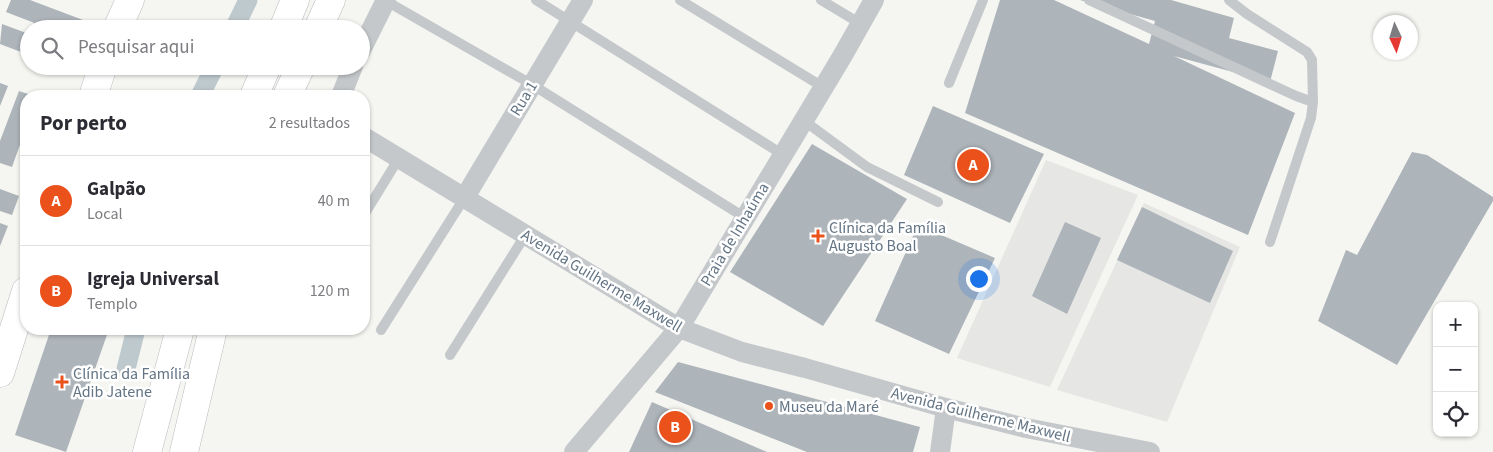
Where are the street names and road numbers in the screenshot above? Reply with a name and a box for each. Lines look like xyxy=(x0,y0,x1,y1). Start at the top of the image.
street label: Rua 1 xyxy=(505,77,543,120)
street label: Praia de Inhaúma xyxy=(695,179,774,290)
street label: Avenida Guilherme Maxwell xyxy=(517,224,686,338)
street label: Avenida Guilherme Maxwell xyxy=(889,382,1073,448)

